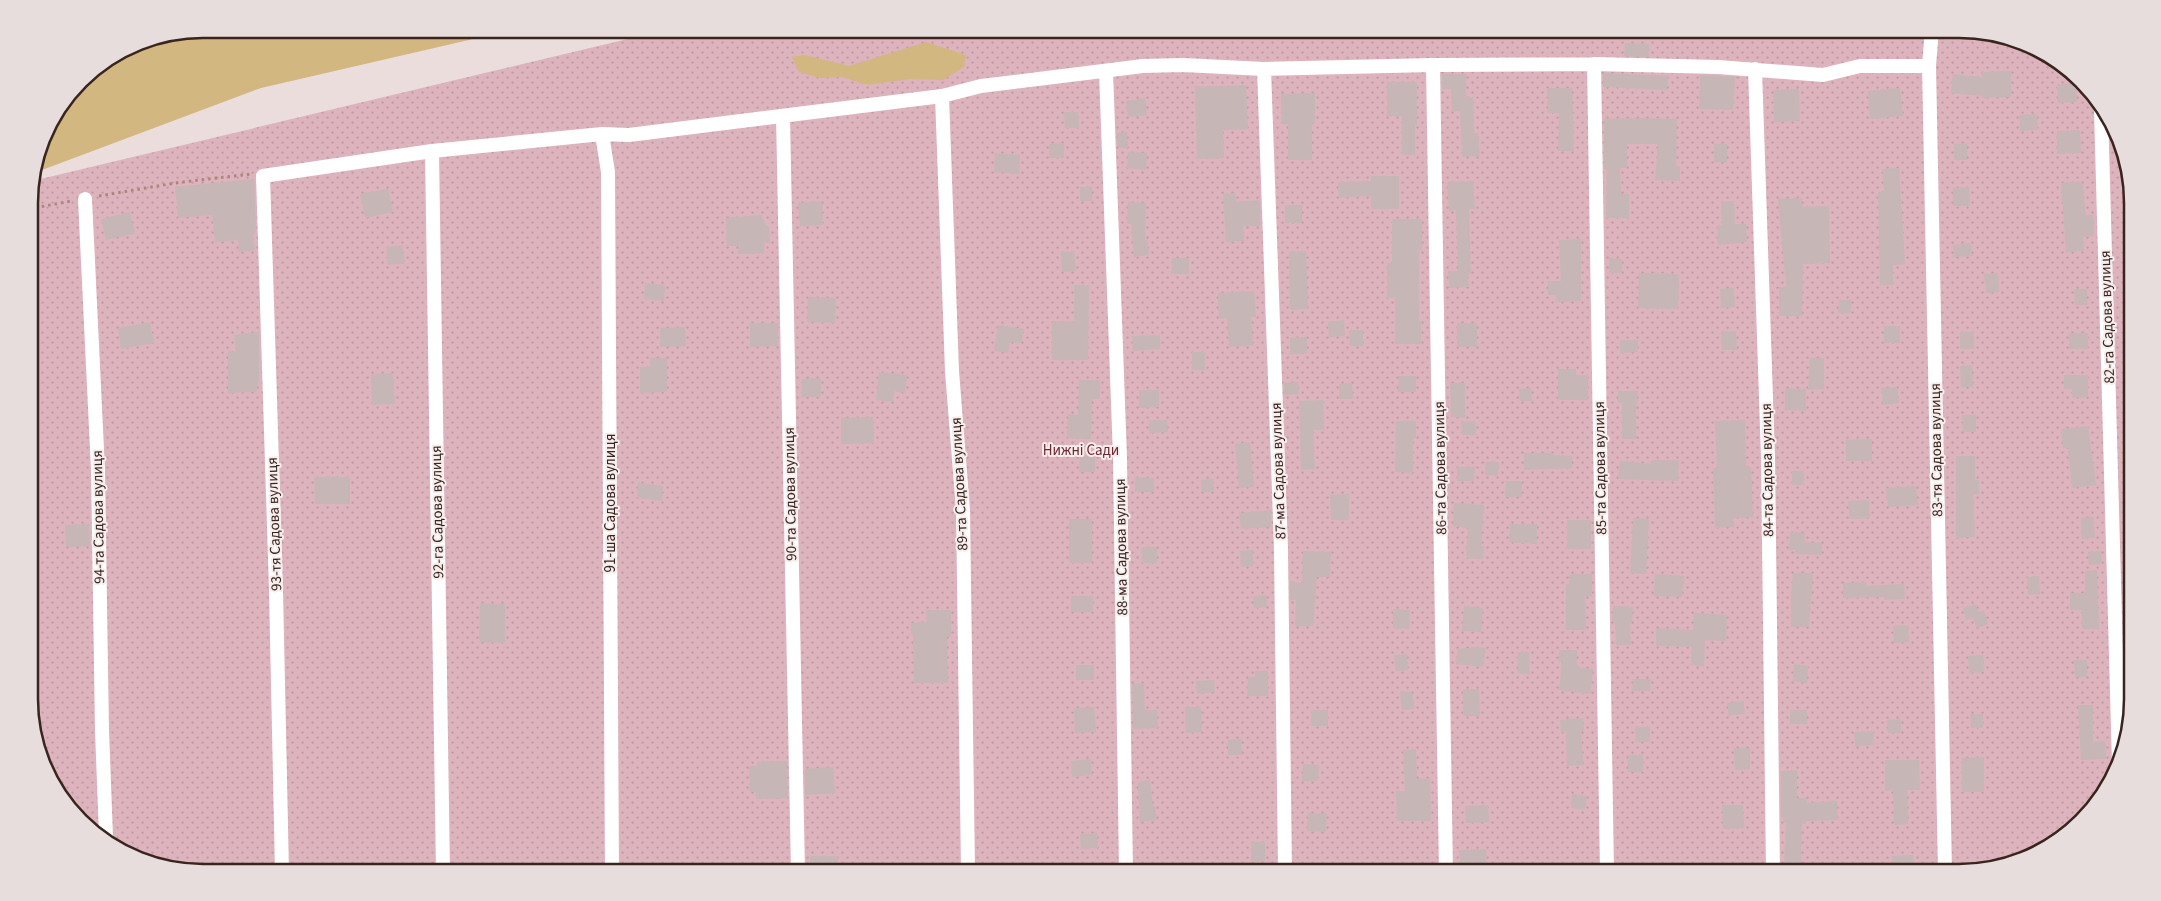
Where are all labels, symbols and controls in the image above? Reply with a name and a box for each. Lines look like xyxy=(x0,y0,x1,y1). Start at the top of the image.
street label: 82-га Садова вулиця xyxy=(2095,250,2120,384)
street label: 83-тя Садова вулиця xyxy=(1925,383,1948,517)
street label: 86-та Садова вулиця xyxy=(1429,401,1452,535)
street label: 85-та Садова вулиця xyxy=(1589,401,1612,535)
street label: 87-ма Садова вулиця xyxy=(1266,402,1291,540)
street label: 84-та Садова вулиця xyxy=(1756,403,1779,537)
street label: 89-та Садова вулиця xyxy=(946,417,973,551)
street label: 90-та Садова вулиця xyxy=(779,427,802,561)
street label: 91-ша Садова вулиця xyxy=(600,434,621,572)
park label: Нижні Сади xyxy=(1043,440,1119,461)
street label: 92-га Садова вулиця xyxy=(426,445,449,579)
street label: 94-та Садова вулиця xyxy=(87,450,110,584)
street label: 93-тя Садова вулиця xyxy=(262,457,287,591)
street label: 88-ма Садова вулиця xyxy=(1110,478,1133,616)

